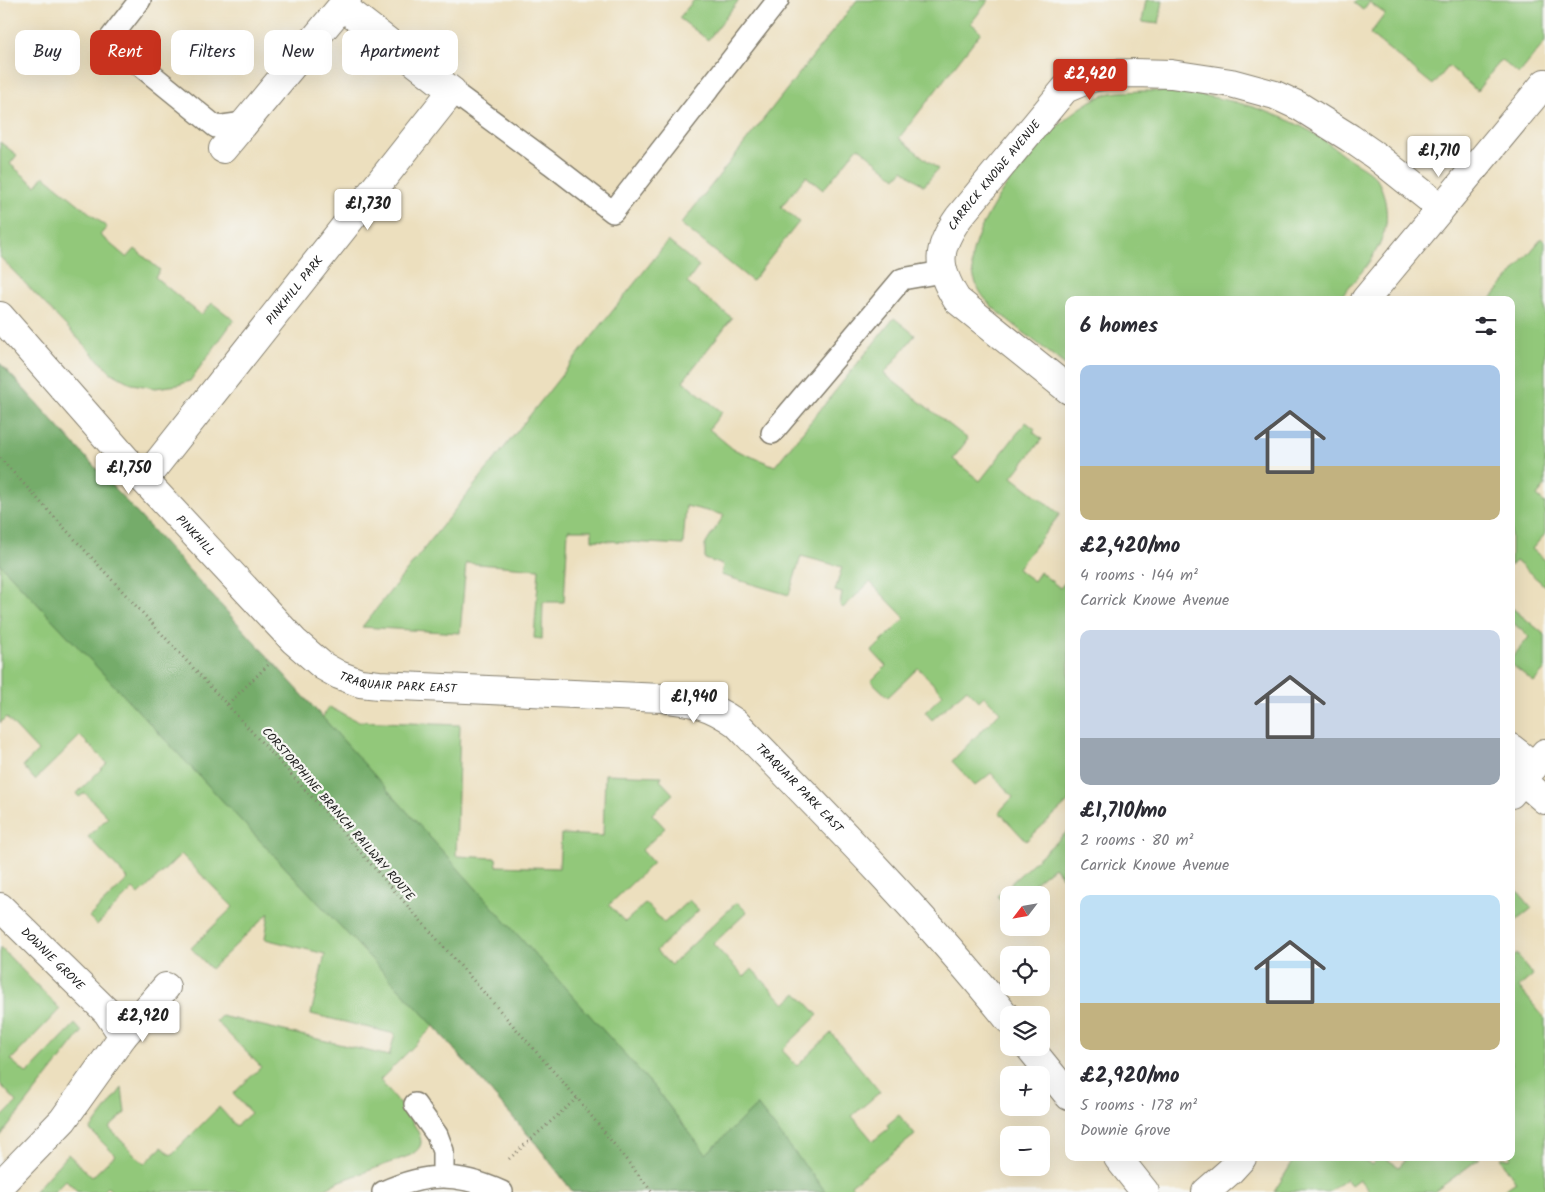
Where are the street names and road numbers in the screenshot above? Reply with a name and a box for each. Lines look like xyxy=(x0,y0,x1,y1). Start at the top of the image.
street label: CARRICK KNOWE AVENUE xyxy=(943,115,1046,234)
street label: PINKHILL PARK xyxy=(261,251,328,329)
street label: PINKHILL xyxy=(172,511,220,560)
street label: TRAQUAIR PARK EAST xyxy=(336,666,459,698)
street label: CORSTORPHINE BRANCH RAILWAY ROUTE xyxy=(257,723,420,906)
street label: TRAQUAIR PARK EAST xyxy=(751,739,849,838)
street label: DOWNIE GROVE xyxy=(16,923,90,995)

